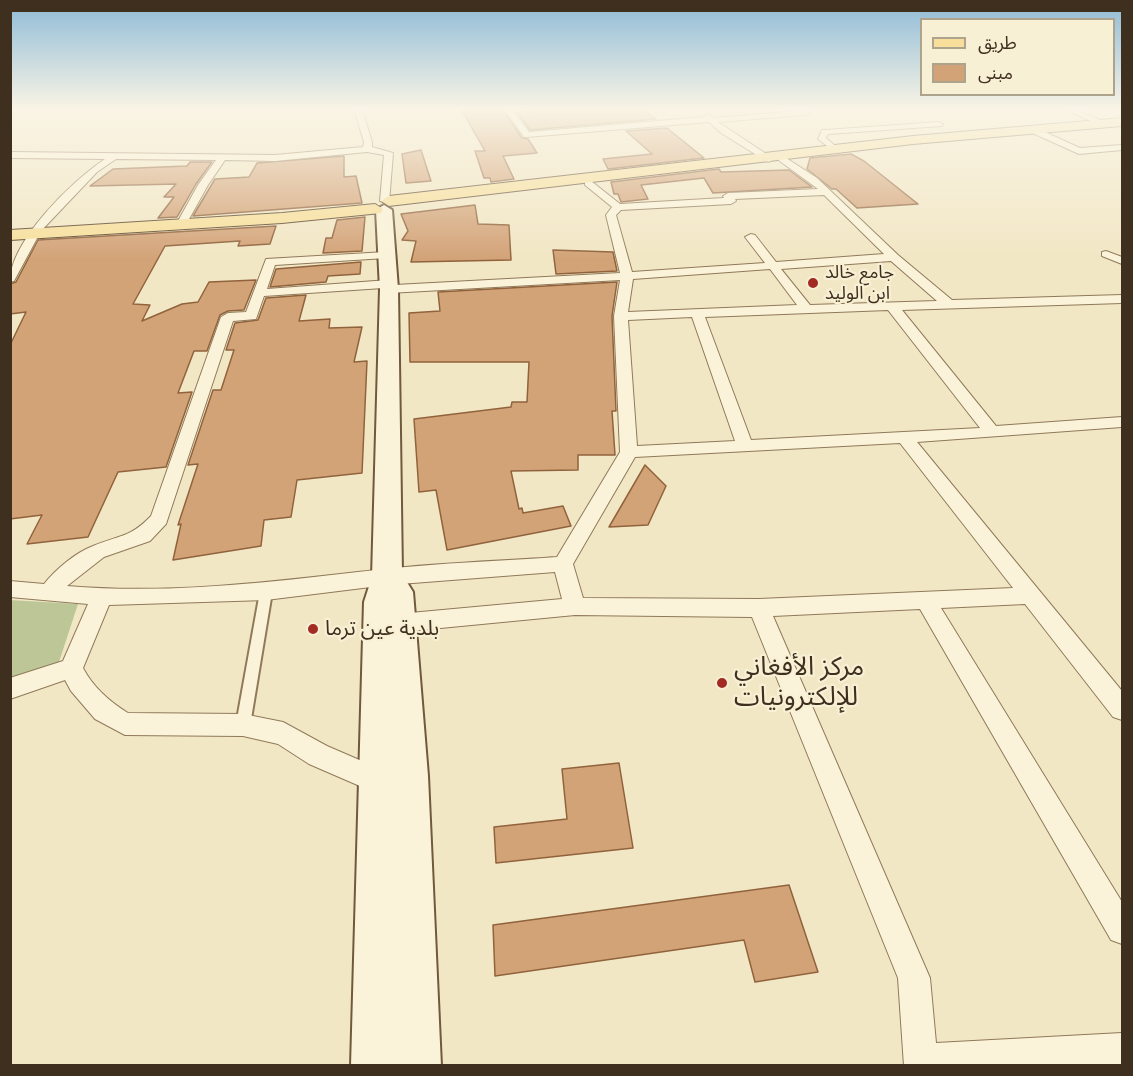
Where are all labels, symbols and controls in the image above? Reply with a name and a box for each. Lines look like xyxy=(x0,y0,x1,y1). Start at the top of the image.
legend xyxy=(920,18,1115,96)
text: طريق xyxy=(978,31,1017,54)
text: مبنى xyxy=(978,61,1013,84)
place label: جامع خالد ابن الوليد xyxy=(825,262,894,304)
marker: جامع خالد ابن الوليد xyxy=(806,276,820,290)
place label: بلدية عين ترما xyxy=(325,616,439,642)
marker: بلدية عين ترما xyxy=(306,622,320,636)
place label: مركز الأفغاني للإلكترونيات xyxy=(734,652,864,714)
marker: مركز الأفغاني للإلكترونيات xyxy=(715,676,729,690)

